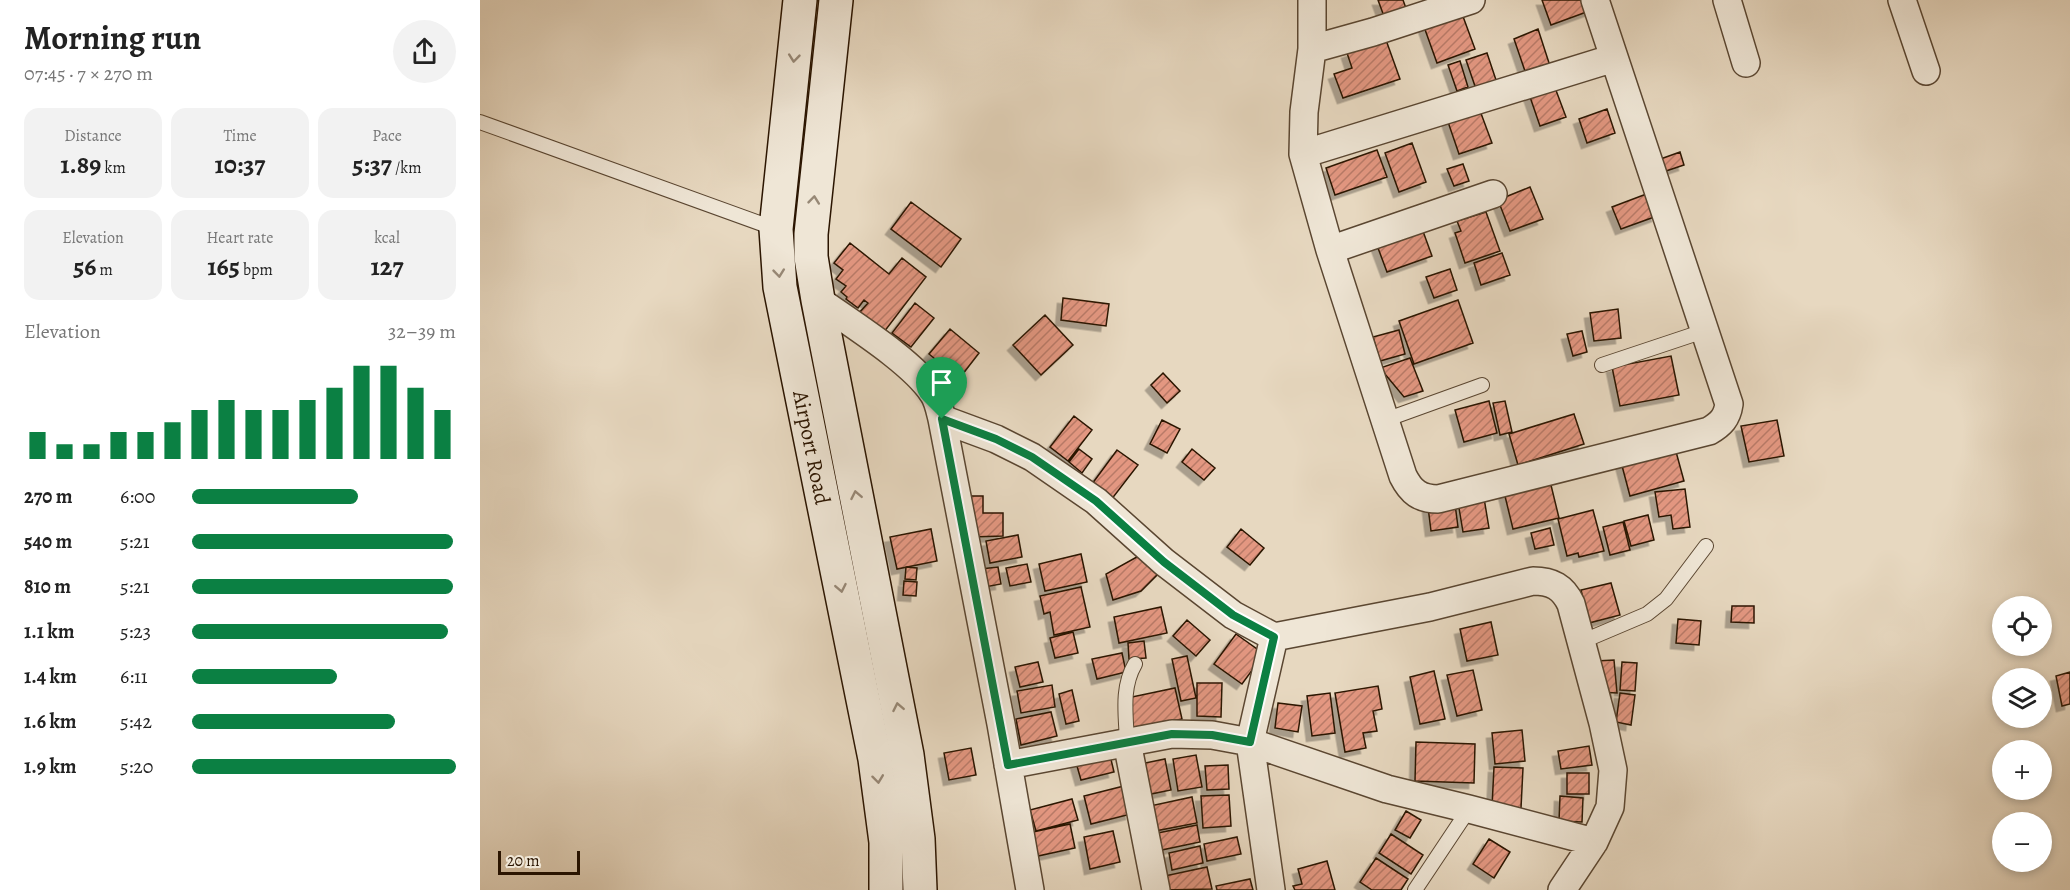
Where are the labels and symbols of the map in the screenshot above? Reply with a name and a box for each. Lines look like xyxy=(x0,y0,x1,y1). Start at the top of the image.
one-way arrow xyxy=(788,54,801,63)
one-way arrow xyxy=(808,195,820,204)
one-way arrow xyxy=(772,269,785,278)
pin xyxy=(916,357,967,419)
street label: Airport Road xyxy=(785,387,837,507)
one-way arrow xyxy=(850,491,863,501)
one-way arrow xyxy=(834,583,847,593)
one-way arrow xyxy=(892,703,905,713)
one-way arrow xyxy=(871,775,883,784)
scale bar xyxy=(498,848,580,876)

